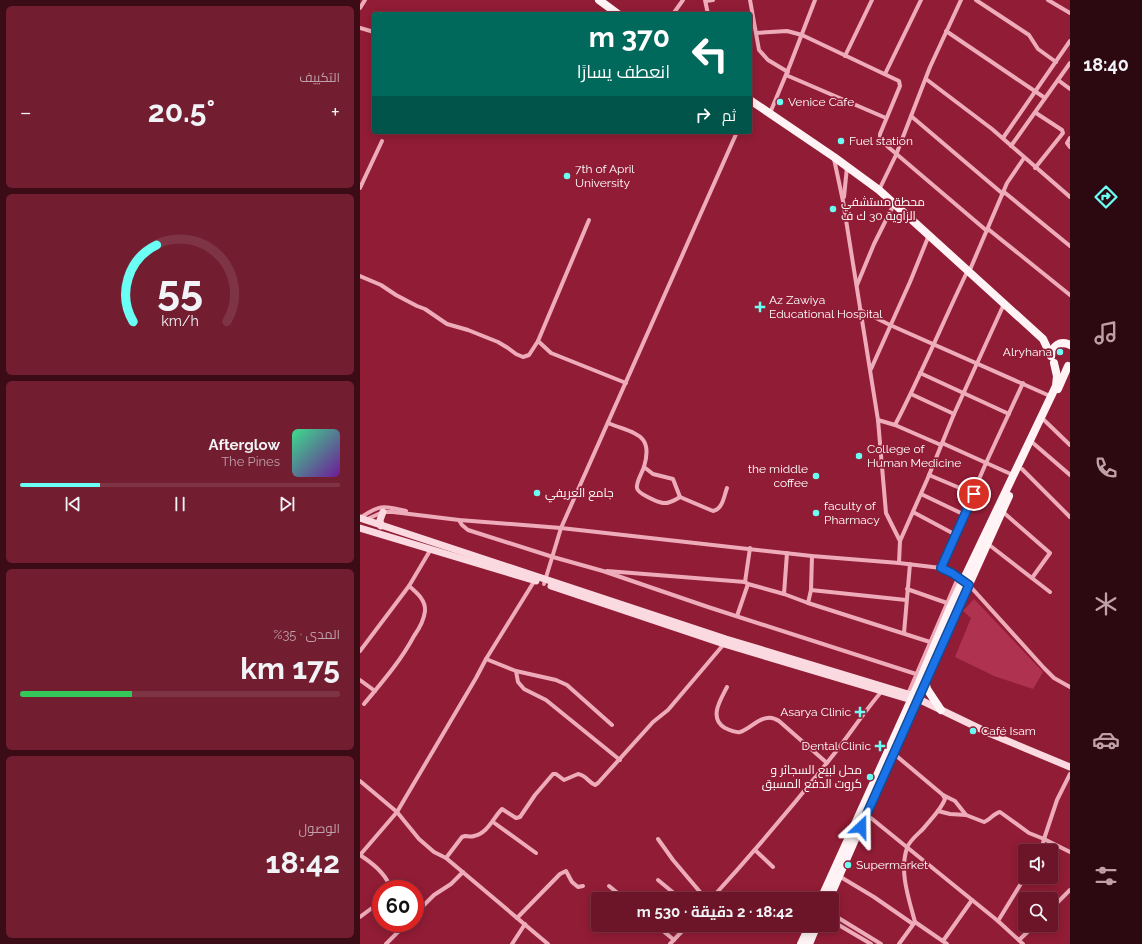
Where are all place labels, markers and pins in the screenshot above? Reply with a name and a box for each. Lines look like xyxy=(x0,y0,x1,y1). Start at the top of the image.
place label: Venice Cafe xyxy=(788,95,854,109)
marker: Venice Cafe xyxy=(775,97,785,107)
place label: Fuel station xyxy=(849,134,913,148)
marker: Fuel station xyxy=(836,136,846,146)
place label: 7th of April University xyxy=(575,162,635,190)
marker: 7th of April University xyxy=(562,171,572,181)
place label: محطة مستشفي الزاوية 30 ك ف xyxy=(841,195,925,223)
marker: محطة مستشفي الزاوية 30 ك ف xyxy=(828,204,838,214)
place label: Az Zawiya Educational Hospital xyxy=(769,293,883,321)
marker: Az Zawiya Educational Hospital xyxy=(754,301,766,313)
place label: Alryhana xyxy=(1003,345,1052,359)
marker: Alryhana xyxy=(1055,347,1065,357)
place label: College of Human Medicine xyxy=(867,442,961,470)
marker: College of Human Medicine xyxy=(854,451,864,461)
place label: the middle coffee xyxy=(748,462,808,490)
marker: the middle coffee xyxy=(811,471,821,481)
pin xyxy=(957,477,991,511)
place label: جامع العريفي xyxy=(545,486,614,503)
marker: جامع العريفي xyxy=(532,488,542,498)
place label: faculty of Pharmacy xyxy=(824,499,880,527)
marker: faculty of Pharmacy xyxy=(811,508,821,518)
place label: Asarya Clinic xyxy=(780,705,851,719)
marker: Asarya Clinic xyxy=(854,706,866,718)
place label: Café Isam xyxy=(981,724,1036,738)
marker: Café Isam xyxy=(968,726,978,736)
place label: Dental Clinic xyxy=(802,739,871,753)
marker: Dental Clinic xyxy=(874,740,886,752)
place label: محل لبيع السجائر و كروت الدفع المسبق xyxy=(762,763,862,792)
marker: محل لبيع السجائر و كروت الدفع المسبق xyxy=(865,772,875,782)
place label: Supermarket xyxy=(856,858,928,872)
marker: Supermarket xyxy=(843,860,853,870)

